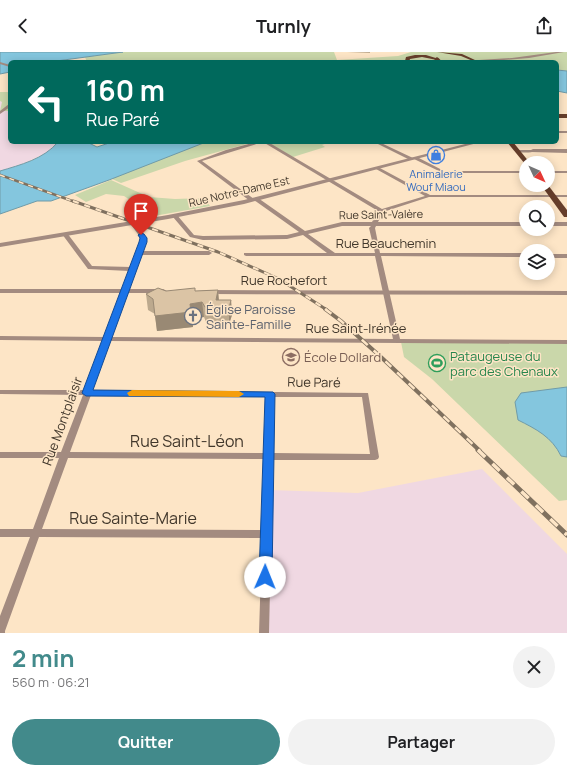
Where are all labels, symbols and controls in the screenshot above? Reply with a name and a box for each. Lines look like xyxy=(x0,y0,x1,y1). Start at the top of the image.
text: Turnly xyxy=(256,14,311,38)
icon: back xyxy=(12,15,34,37)
icon: share xyxy=(533,15,555,37)
text: 160 m xyxy=(86,71,165,109)
icon: left xyxy=(20,76,72,128)
text: Rue Paré xyxy=(86,107,160,131)
shop icon: Animalerie Wouf Miaou xyxy=(426,145,446,165)
north arrow xyxy=(519,156,555,192)
map controls xyxy=(519,156,555,280)
place label: Animalerie Wouf Miaou xyxy=(406,166,466,194)
street label: Rue Notre-Dame Est xyxy=(187,172,291,210)
pin xyxy=(124,194,158,235)
icon: arrive xyxy=(130,200,152,222)
button: search xyxy=(519,200,555,236)
street label: Rue Saint-Valère xyxy=(339,206,424,222)
street label: Rue Beauchemin xyxy=(336,234,436,252)
button: layers xyxy=(519,244,555,280)
street label: Rue Rochefort xyxy=(241,271,327,289)
place label: Église Paroisse Sainte-Famille xyxy=(206,300,296,333)
church icon: Église Paroisse Sainte-Famille xyxy=(183,306,203,326)
street label: Rue Saint-Irénée xyxy=(306,319,407,337)
school or university icon: École Dollard xyxy=(281,347,301,367)
place label: Pataugeuse du parc des Chenaux xyxy=(450,347,558,380)
place label: École Dollard xyxy=(304,348,381,366)
sports icon: Pataugeuse du parc des Chenaux xyxy=(427,353,447,373)
street label: Rue Paré xyxy=(287,373,341,391)
street label: Rue Montplaisir xyxy=(38,374,87,468)
street label: Rue Saint-Léon xyxy=(130,430,244,452)
street label: Rue Sainte-Marie xyxy=(69,507,197,529)
position arrow xyxy=(244,556,286,598)
text: 2 min xyxy=(12,641,74,674)
button: close xyxy=(513,646,555,688)
text: 560 m · 06:21 xyxy=(12,673,90,691)
button: Quitter xyxy=(12,719,280,765)
button: Partager xyxy=(288,719,555,765)

